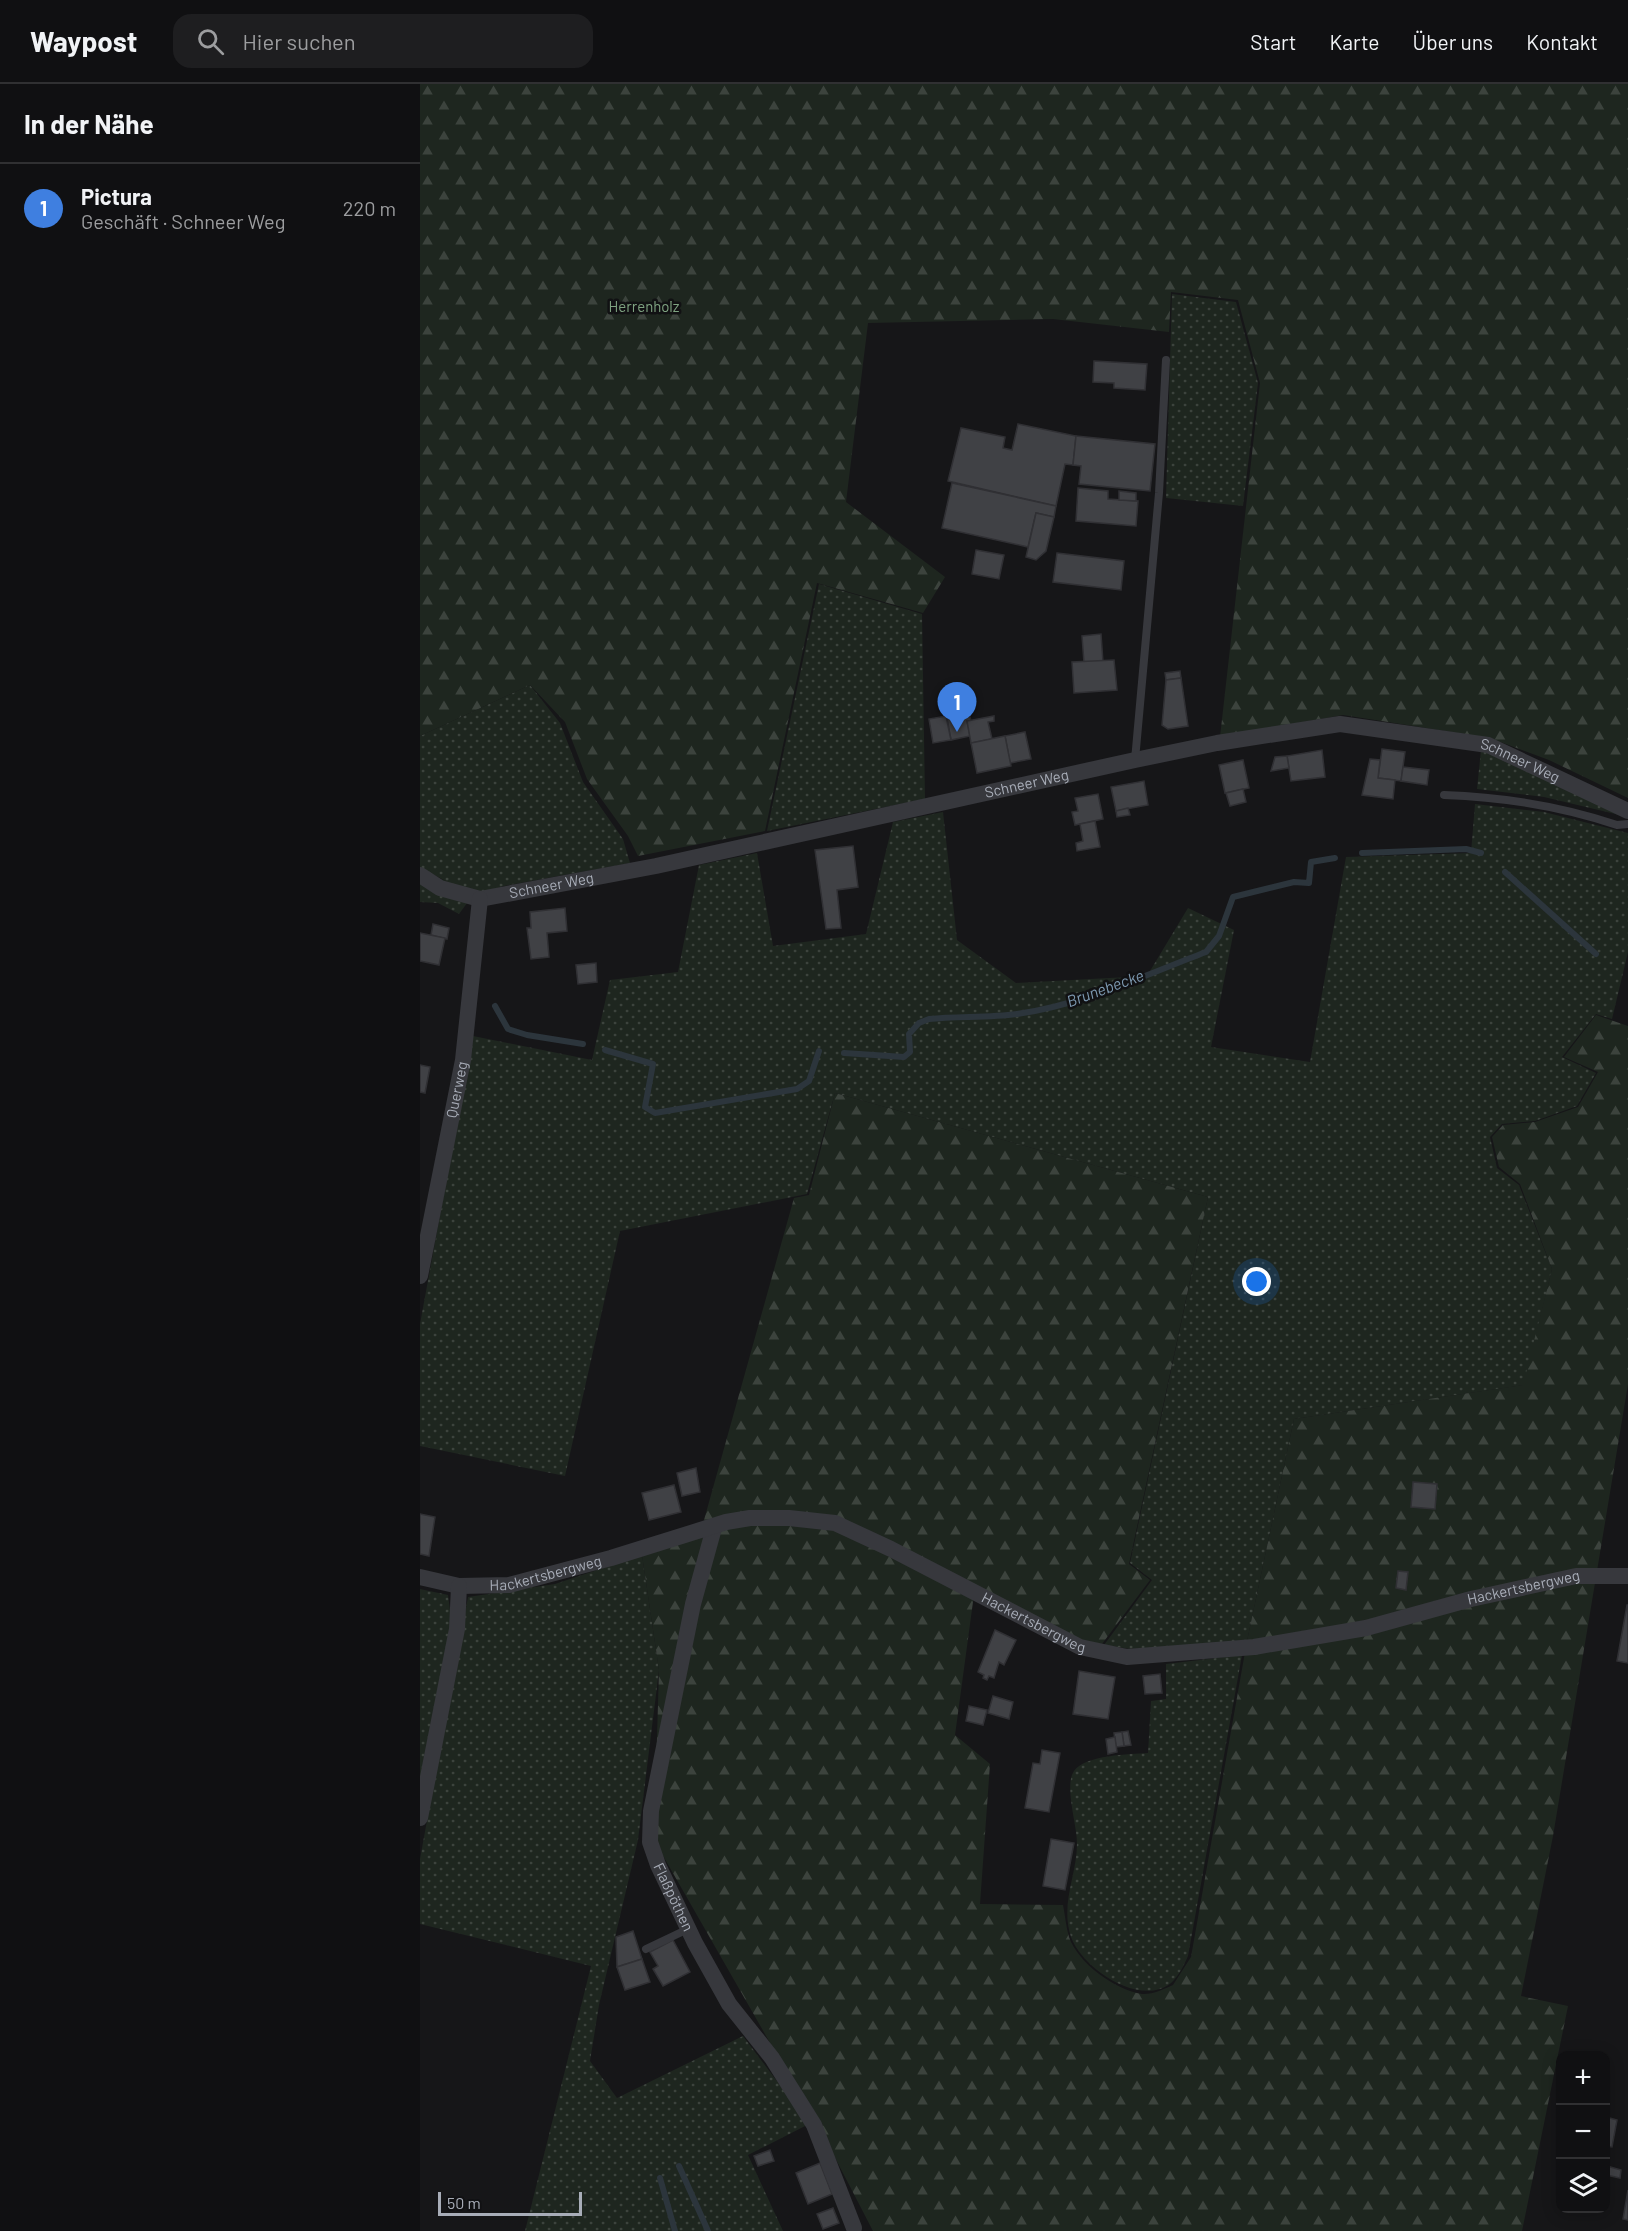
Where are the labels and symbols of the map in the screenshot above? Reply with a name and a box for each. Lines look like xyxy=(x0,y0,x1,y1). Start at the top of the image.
park label: Herrenholz xyxy=(609,297,680,315)
pin: 1 xyxy=(938,682,976,732)
street label: Schneer Weg xyxy=(1479,734,1563,786)
street label: Schneer Weg xyxy=(983,765,1070,801)
street label: Schneer Weg xyxy=(508,868,595,901)
water label: Brunebecke xyxy=(1064,965,1146,1010)
street label: Querweg xyxy=(442,1060,471,1119)
your location xyxy=(1242,1267,1271,1296)
street label: Hackertsbergweg xyxy=(489,1551,603,1593)
street label: Hackertsbergweg xyxy=(1465,1565,1581,1608)
street label: Hackertsbergweg xyxy=(979,1588,1087,1656)
street label: Flaßpöthen xyxy=(650,1860,698,1934)
scale bar xyxy=(438,2189,582,2216)

